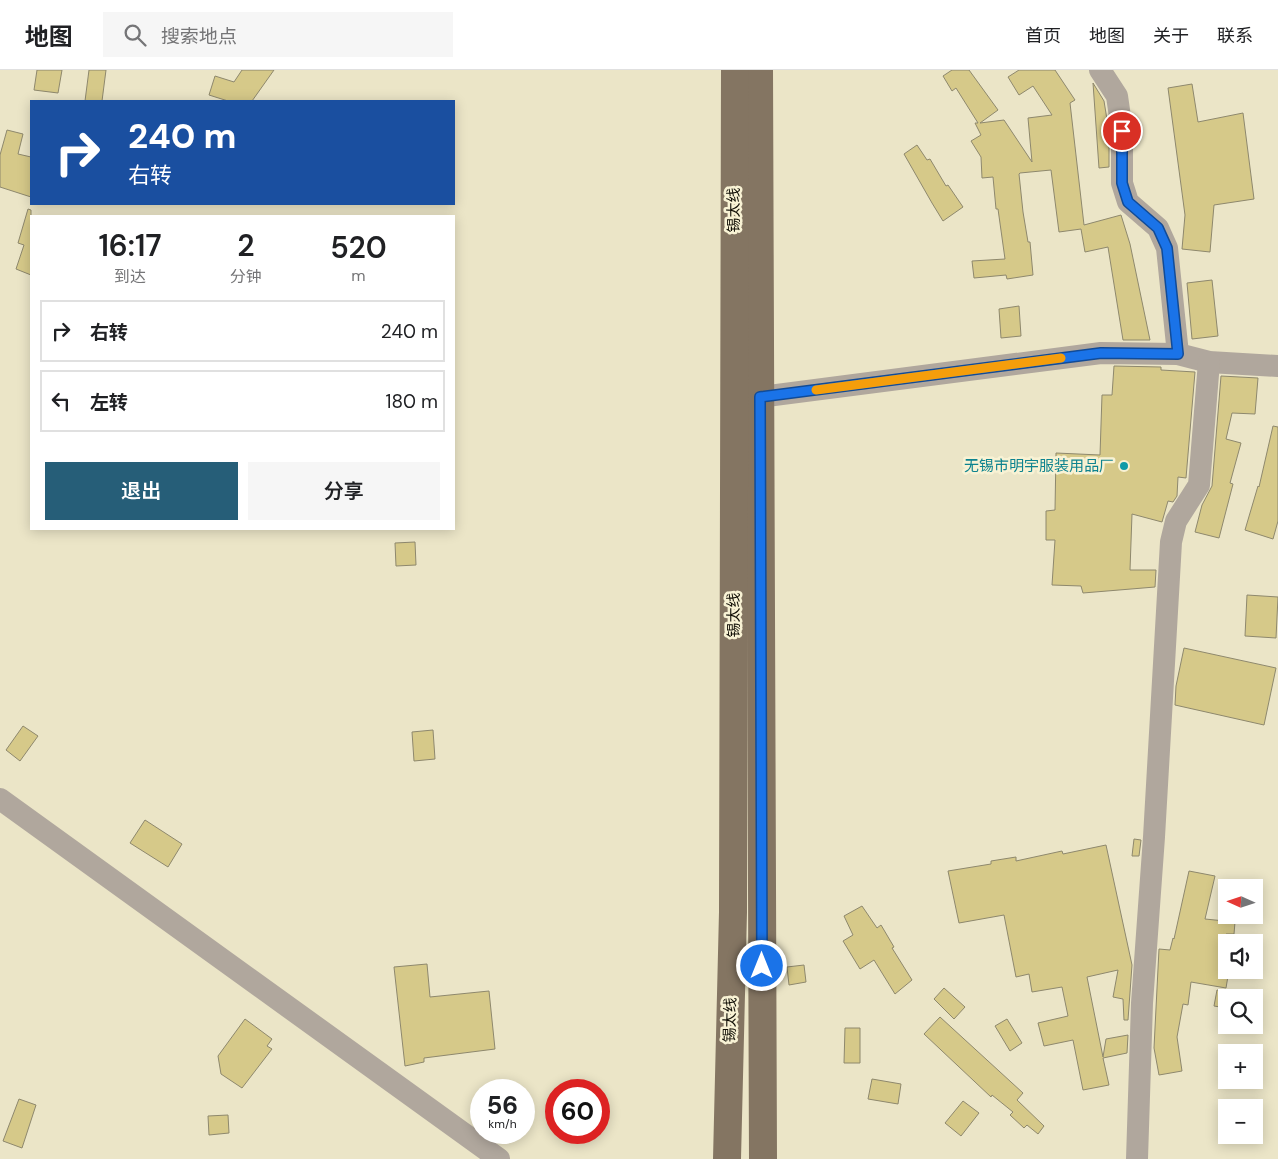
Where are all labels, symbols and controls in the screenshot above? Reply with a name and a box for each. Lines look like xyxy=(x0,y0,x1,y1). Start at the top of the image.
search box xyxy=(103,12,453,57)
text: 地图 xyxy=(25,21,73,52)
icon: search xyxy=(121,21,149,49)
text: 搜索地点 xyxy=(161,24,237,49)
text: 首页 xyxy=(1025,24,1061,48)
text: 地图 xyxy=(1089,24,1125,48)
text: 关于 xyxy=(1153,24,1189,48)
text: 联系 xyxy=(1217,24,1253,48)
pin xyxy=(1101,110,1143,152)
text: 240 m xyxy=(128,113,237,159)
icon: arrive xyxy=(1108,117,1136,145)
icon: right xyxy=(45,120,110,185)
text: 右转 xyxy=(128,161,172,190)
street label: 锡太线 xyxy=(724,187,744,233)
text: 16:17 xyxy=(98,226,162,265)
text: 2 xyxy=(237,226,255,265)
text: 520 xyxy=(330,228,387,267)
text: m xyxy=(351,265,366,286)
text: 到达 xyxy=(114,266,146,287)
text: 分钟 xyxy=(230,266,262,287)
icon: right xyxy=(47,317,75,345)
text: 240 m xyxy=(381,319,438,344)
text: 右转 xyxy=(90,320,128,345)
icon: left xyxy=(47,387,75,415)
text: 180 m xyxy=(386,389,438,414)
text: 左转 xyxy=(90,390,128,415)
place label: 无锡市明宇服装用品厂 xyxy=(964,456,1114,476)
marker: 无锡市明宇服装用品厂 xyxy=(1118,460,1130,472)
button: 退出 xyxy=(45,462,238,520)
button: 分享 xyxy=(248,462,440,520)
street label: 锡太线 xyxy=(724,592,744,638)
north arrow xyxy=(1218,879,1262,924)
map controls xyxy=(1218,879,1263,1144)
button: sound xyxy=(1218,934,1263,979)
position arrow xyxy=(735,939,787,991)
button: search xyxy=(1218,989,1263,1034)
street label: 锡太线 xyxy=(720,997,740,1043)
button: + xyxy=(1218,1044,1263,1089)
speed limit sign: 60 xyxy=(545,1079,610,1144)
text: 56 xyxy=(487,1089,518,1122)
button: − xyxy=(1218,1099,1263,1144)
text: km/h xyxy=(488,1116,517,1132)

